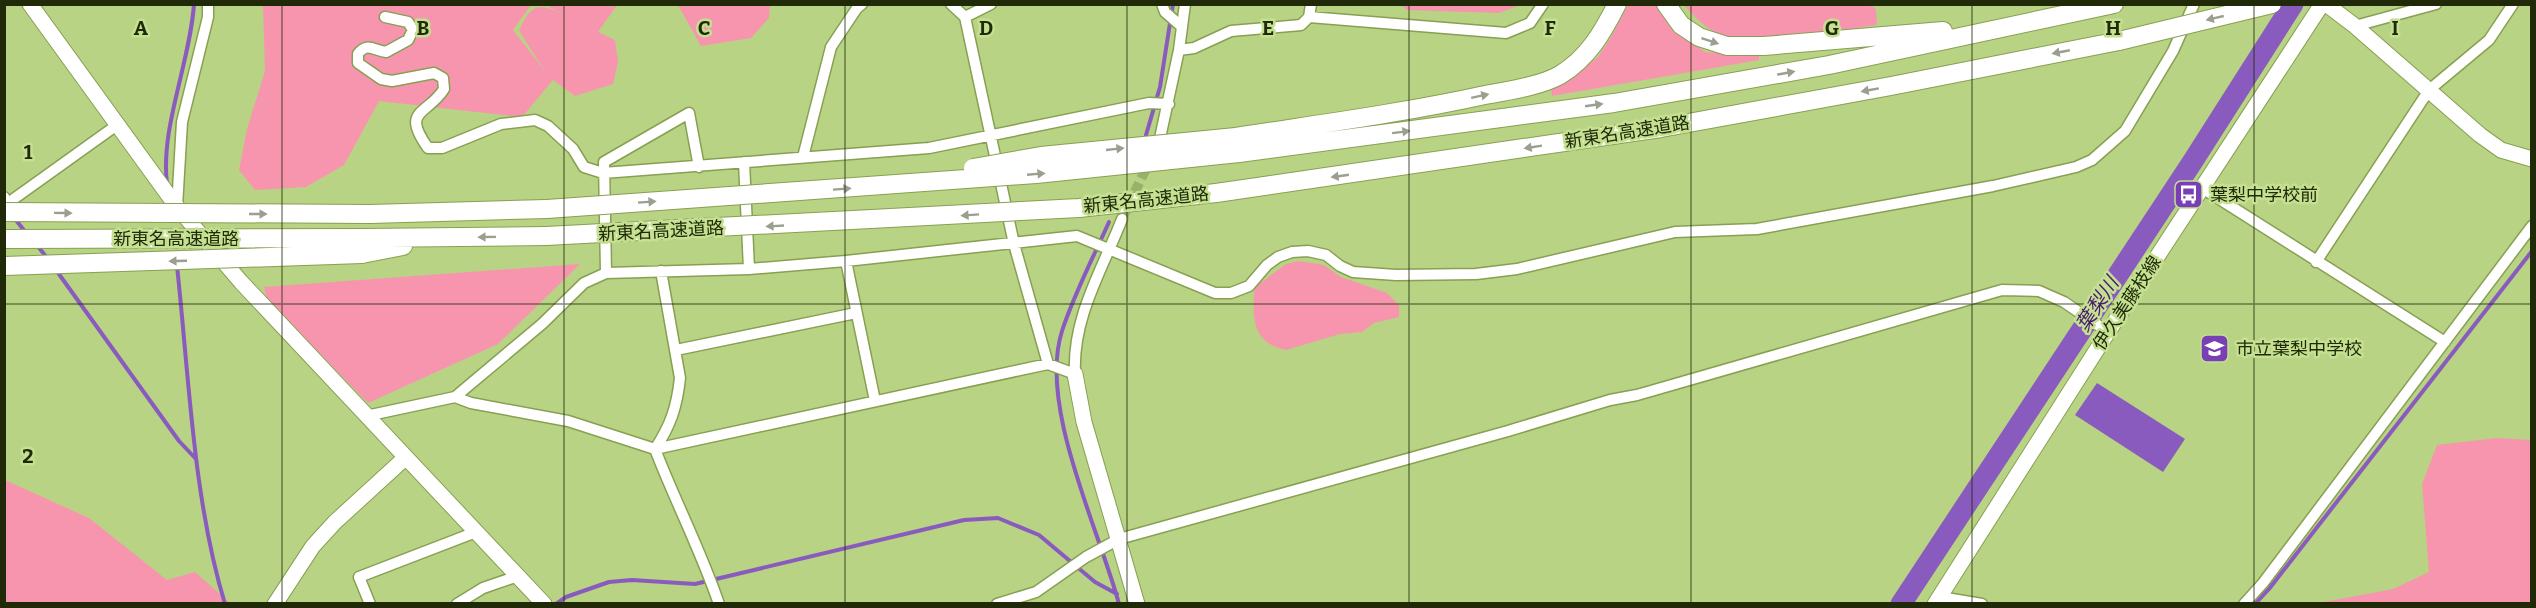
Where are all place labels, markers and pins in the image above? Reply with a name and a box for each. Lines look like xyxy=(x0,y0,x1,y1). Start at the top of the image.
bus stop icon: 葉梨中学校前 xyxy=(2173,179,2205,211)
place label: 葉梨中学校前 xyxy=(2210,184,2318,206)
school or university icon: 市立葉梨中学校 xyxy=(2199,333,2231,365)
place label: 市立葉梨中学校 xyxy=(2236,338,2362,360)

